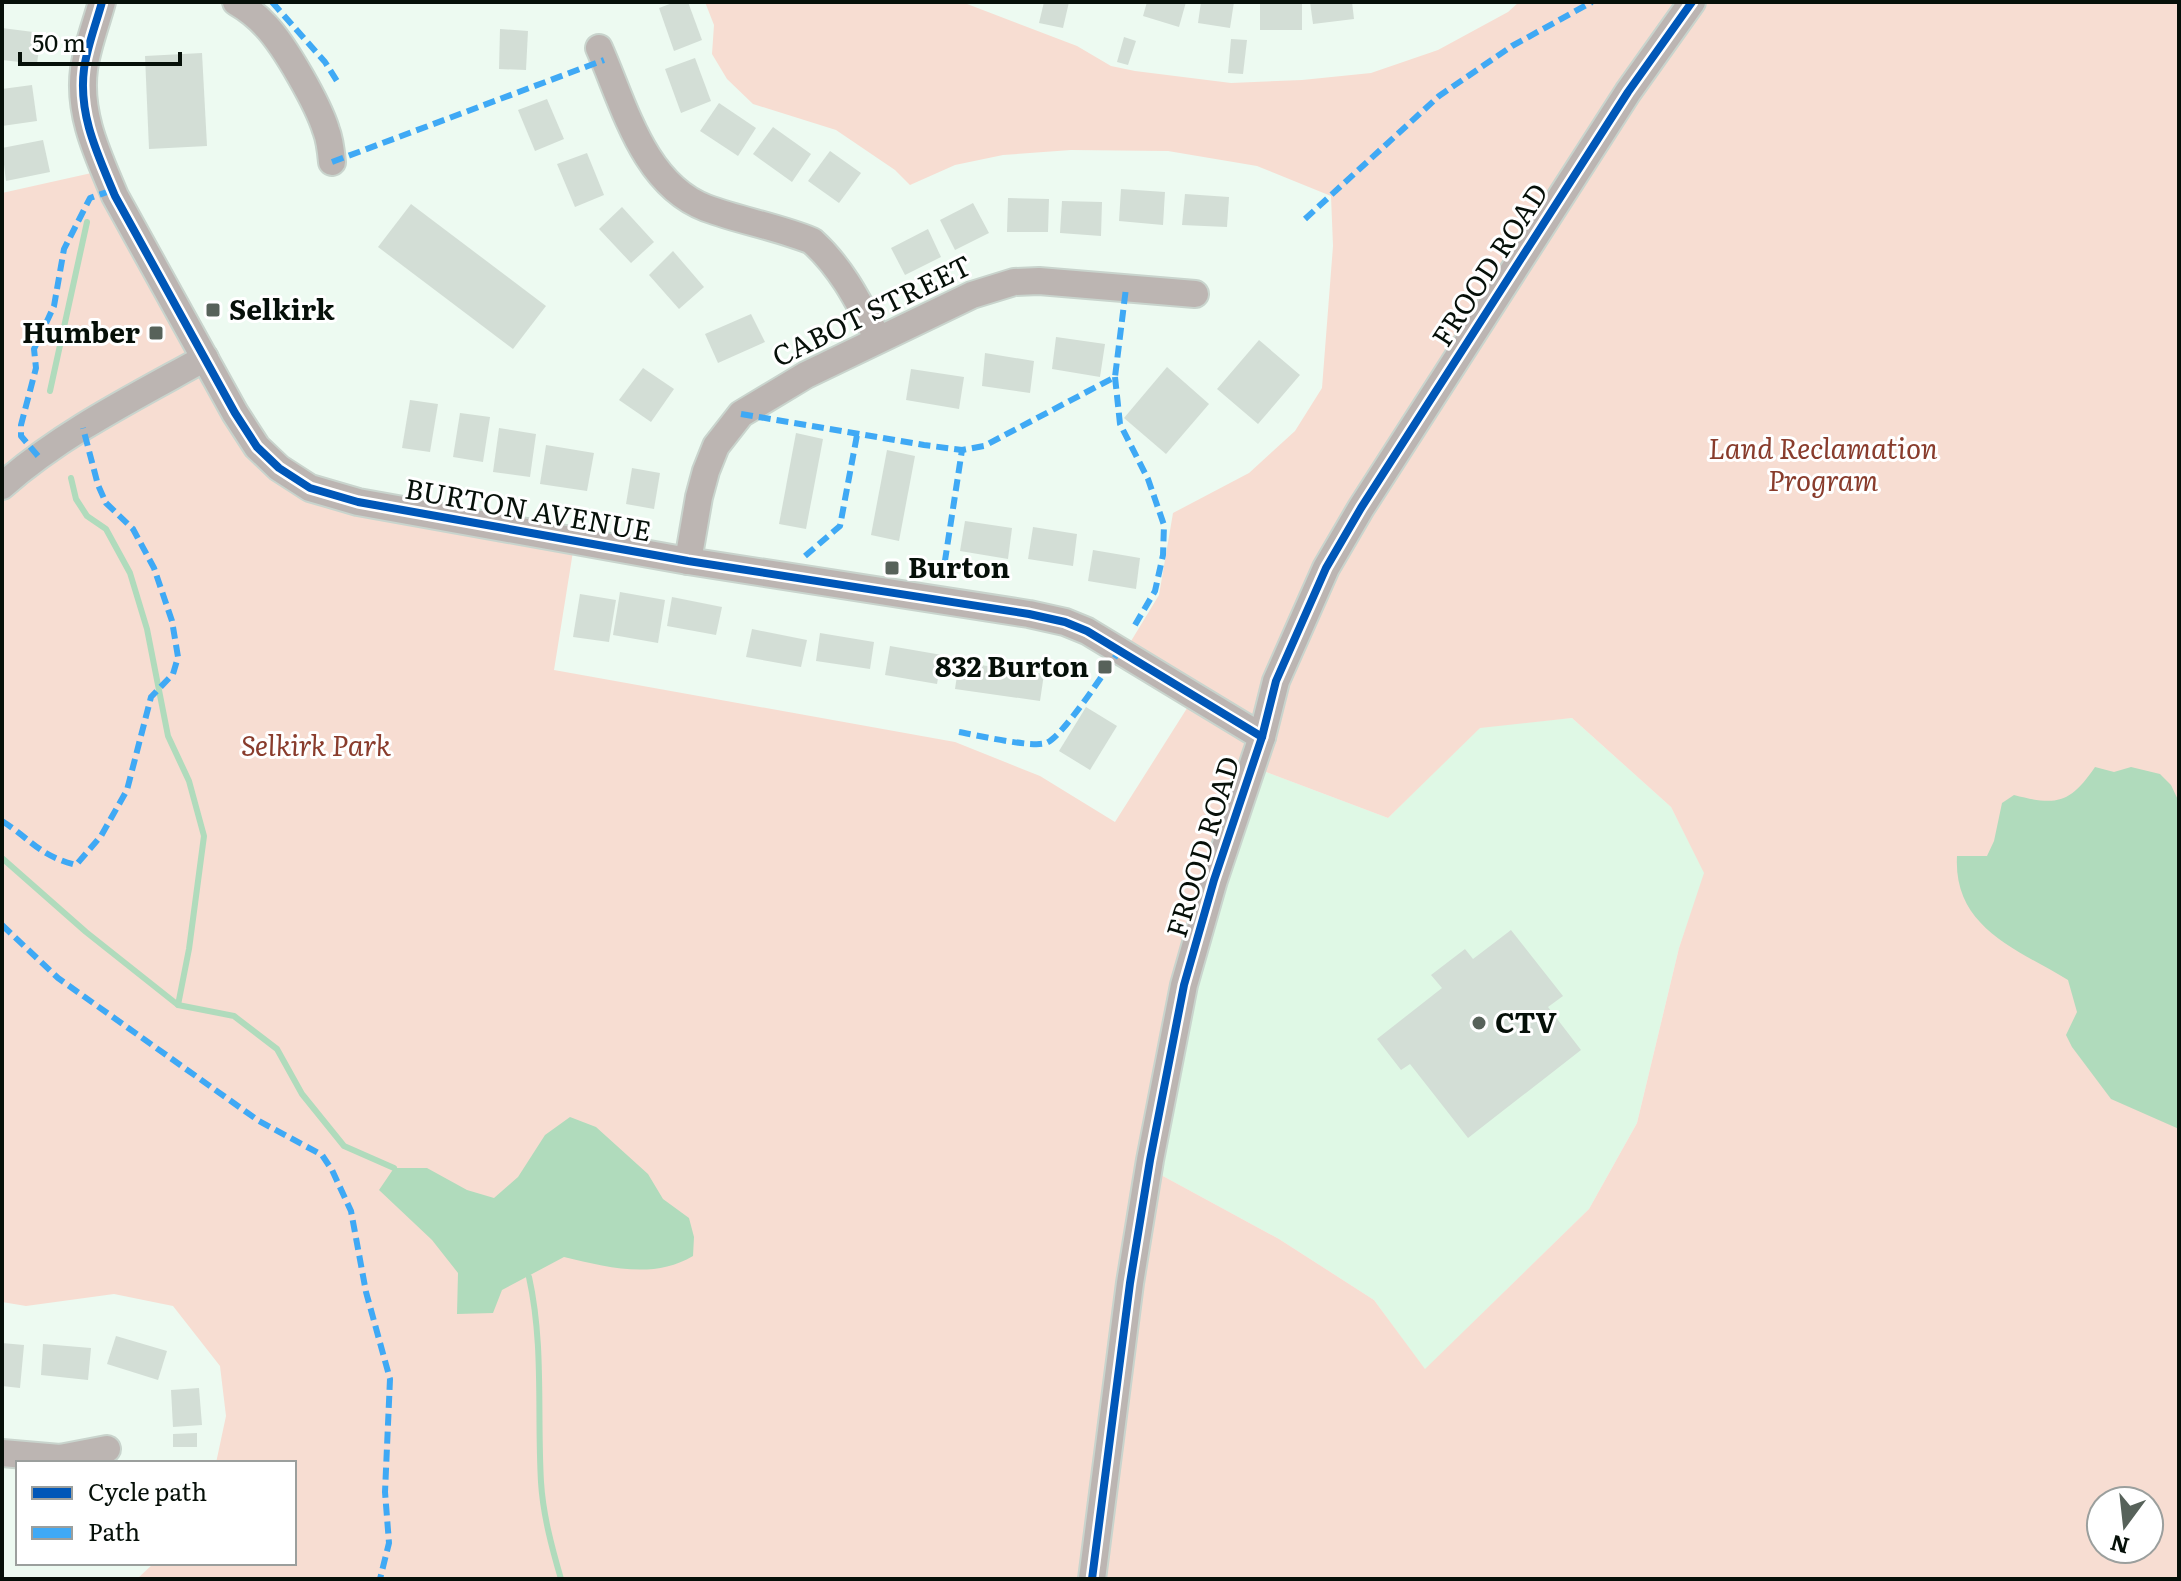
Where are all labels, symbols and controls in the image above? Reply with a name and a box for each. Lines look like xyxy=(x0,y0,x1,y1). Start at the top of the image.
scale bar xyxy=(20,16,180,66)
text: 50 m xyxy=(32,24,86,59)
street label: FROOD ROAD xyxy=(1420,174,1557,354)
street label: CABOT STREET xyxy=(764,243,978,376)
place label: Selkirk xyxy=(229,287,335,329)
marker: Selkirk xyxy=(204,301,222,319)
place label: Humber xyxy=(22,310,140,352)
marker: Humber xyxy=(147,324,165,342)
park label: Land Reclamation Program xyxy=(1708,426,1938,500)
street label: BURTON AVENUE xyxy=(402,466,655,550)
place label: Burton xyxy=(908,545,1010,587)
marker: Burton xyxy=(883,559,901,577)
place label: 832 Burton xyxy=(935,644,1089,686)
marker: 832 Burton xyxy=(1096,658,1114,676)
park label: Selkirk Park xyxy=(241,723,392,765)
street label: FROOD ROAD xyxy=(1154,751,1249,942)
place label: CTV xyxy=(1495,1000,1557,1042)
marker: CTV xyxy=(1470,1014,1488,1032)
legend xyxy=(16,1461,296,1565)
text: Cycle path xyxy=(88,1473,207,1508)
north arrow xyxy=(2085,1485,2165,1565)
text: Path xyxy=(88,1513,140,1548)
text: N xyxy=(2106,1527,2133,1564)

